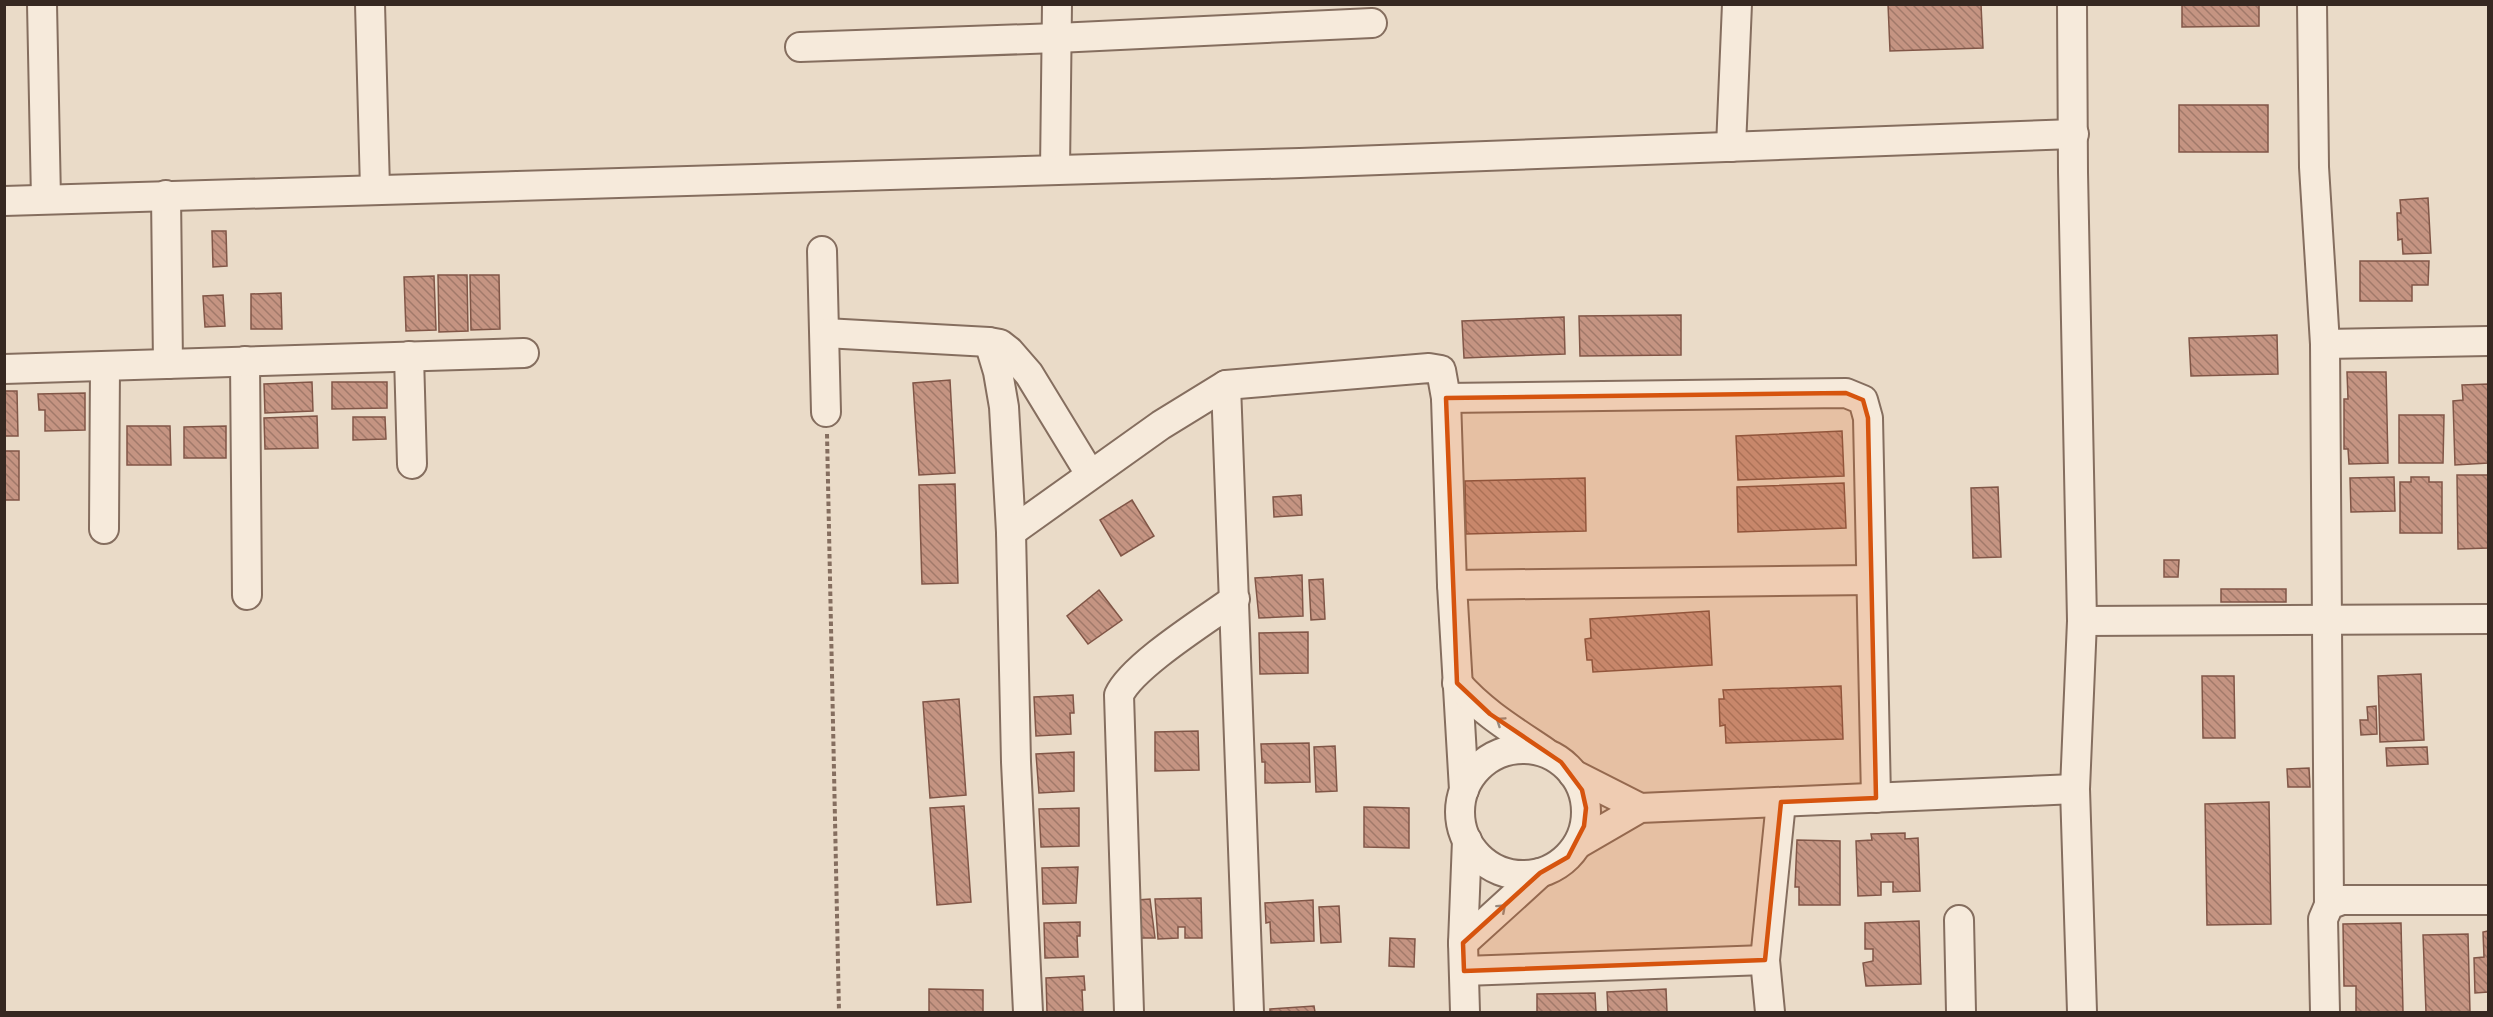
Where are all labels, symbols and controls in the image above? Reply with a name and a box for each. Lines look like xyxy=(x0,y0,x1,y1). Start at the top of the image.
one-way arrow xyxy=(1495,717,1506,728)
one-way arrow xyxy=(1495,904,1505,915)

